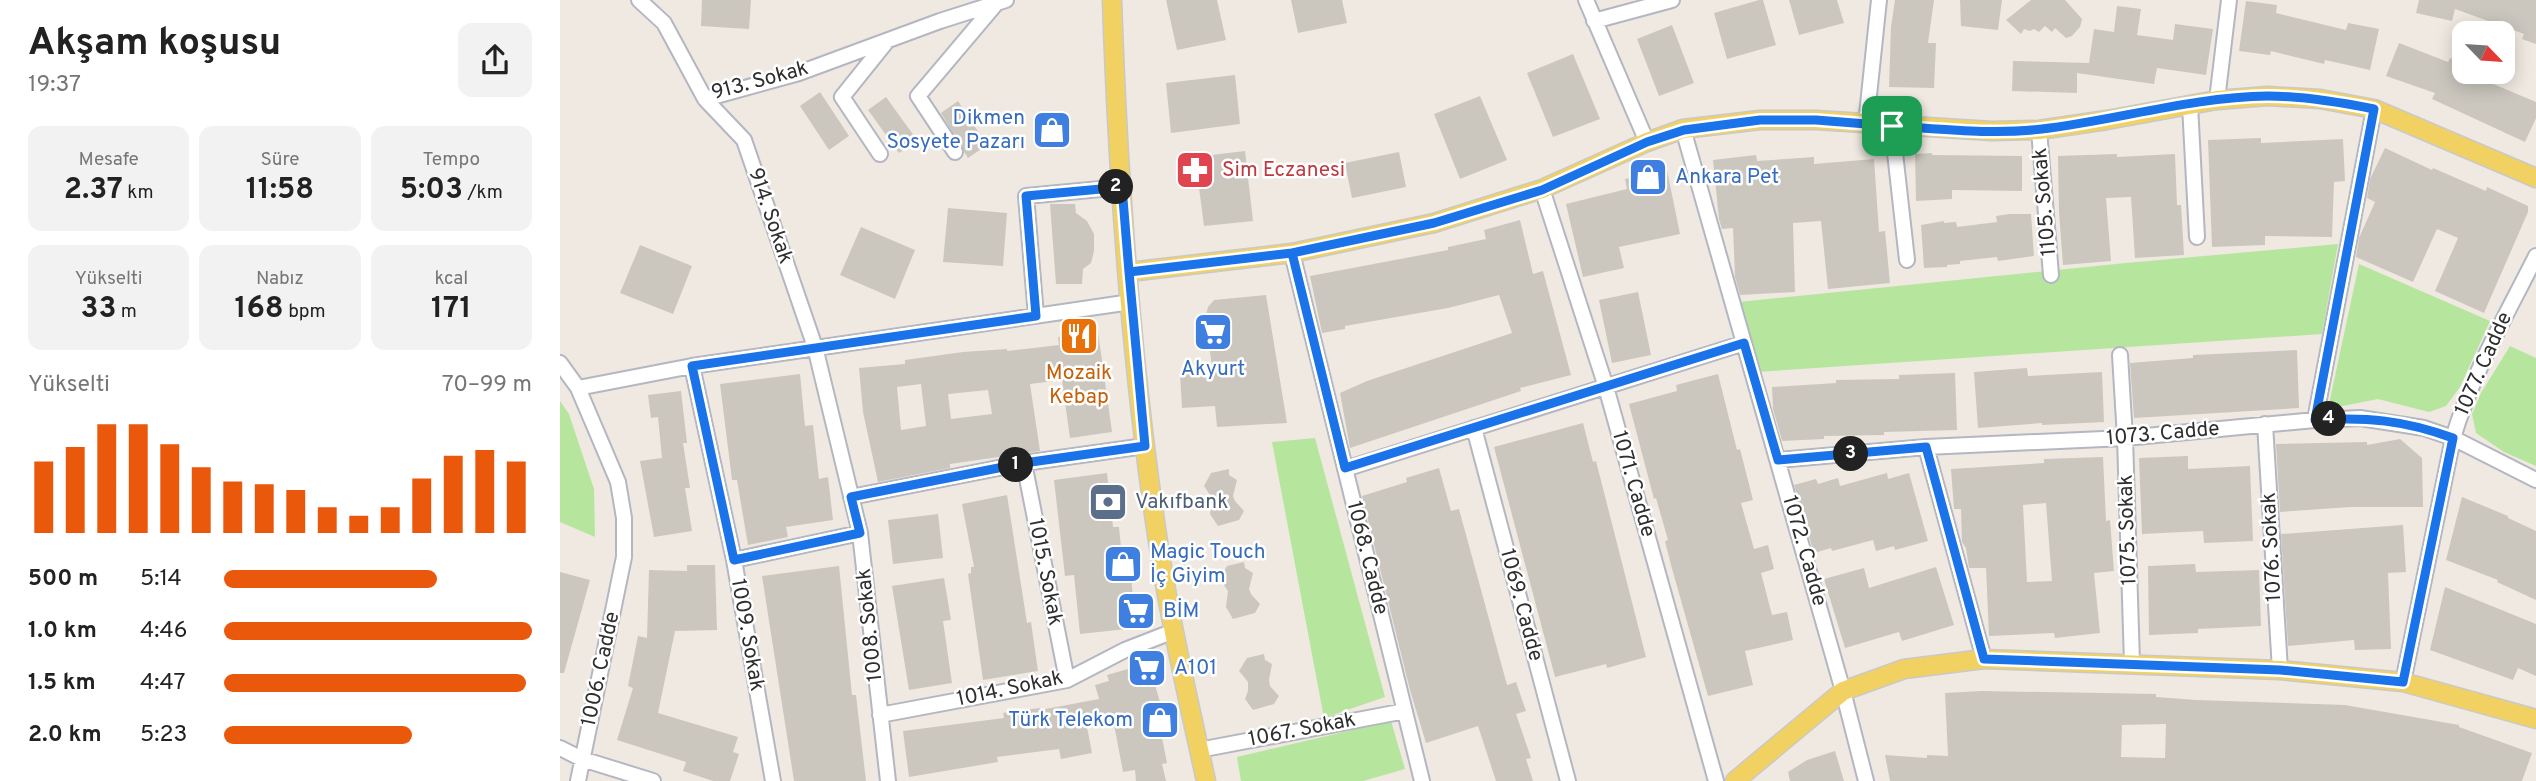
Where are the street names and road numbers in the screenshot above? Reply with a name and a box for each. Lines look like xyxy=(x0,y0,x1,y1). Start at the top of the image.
street label: 913. Sokak xyxy=(709,55,811,107)
street label: 1105. Sokak xyxy=(2027,147,2063,257)
street label: 914. Sokak xyxy=(741,165,799,267)
street label: 1077. Cadde xyxy=(2449,308,2519,420)
street label: 1073. Cadde xyxy=(2105,416,2221,452)
street label: 1071. Cadde xyxy=(1605,428,1661,540)
street label: 1075. Sokak xyxy=(2113,474,2143,586)
street label: 1076. Sokak xyxy=(2256,492,2288,602)
street label: 1072. Cadde xyxy=(1775,493,1833,609)
street label: 1068. Cadde xyxy=(1340,498,1394,618)
street label: 1015. Sokak xyxy=(1021,516,1069,628)
street label: 1069. Cadde xyxy=(1493,546,1549,664)
street label: 1008. Sokak xyxy=(851,567,889,683)
street label: 1009. Sokak xyxy=(724,577,770,693)
street label: 1006. Cadde xyxy=(576,609,626,729)
street label: 1014. Sokak xyxy=(954,665,1066,713)
street label: 1067. Sokak xyxy=(1246,706,1358,754)

